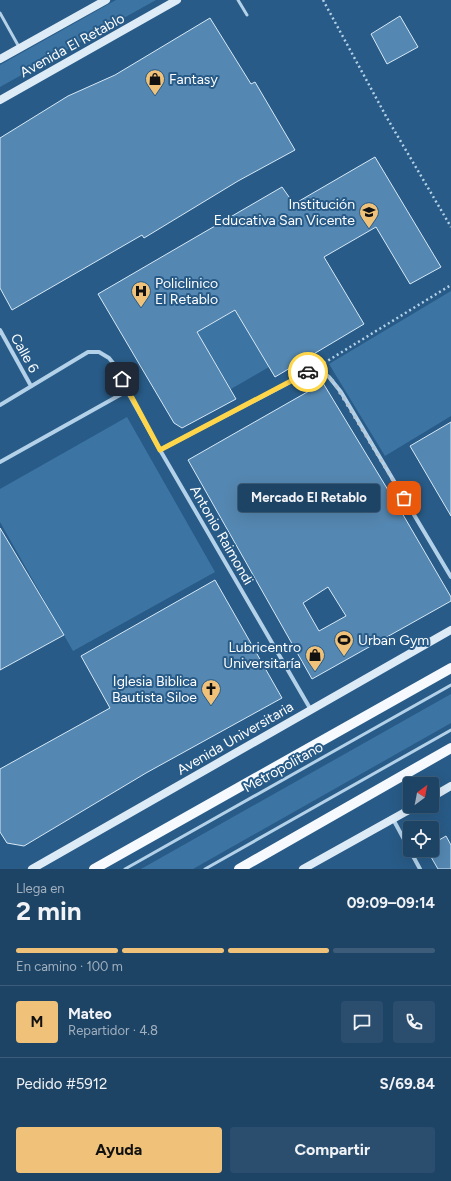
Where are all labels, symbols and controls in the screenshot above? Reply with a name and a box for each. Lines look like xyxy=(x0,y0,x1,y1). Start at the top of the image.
street label: Avenida El Retablo xyxy=(17,10,128,81)
shop icon: Fantasy xyxy=(144,68,166,96)
place label: Fantasy xyxy=(169,71,218,88)
place label: Institución Educativa San Vicente xyxy=(214,196,355,229)
school or university icon: Institución Educativa San Vicente xyxy=(358,201,380,229)
place label: Policlinico El Retablo xyxy=(155,275,218,308)
hospital icon: Policlinico El Retablo xyxy=(130,280,152,308)
street label: Calle 6 xyxy=(7,331,42,376)
courier xyxy=(288,352,328,392)
icon: car xyxy=(297,361,319,383)
pin xyxy=(105,362,139,396)
icon: home xyxy=(111,368,133,390)
pin xyxy=(387,481,421,515)
street label: Antonio Raimondi xyxy=(186,483,257,588)
callout: Mercado El Retablo xyxy=(238,484,380,512)
icon: bag xyxy=(393,487,415,509)
text: Mercado El Retablo xyxy=(251,490,367,505)
sports icon: Urban Gym xyxy=(333,629,355,657)
place label: Urban Gym xyxy=(358,632,429,649)
place label: Lubricentro Universitaría xyxy=(223,639,301,672)
shop icon: Lubricentro Universitaría xyxy=(304,644,326,672)
place label: Iglesia Biblica Bautista Siloe xyxy=(112,673,197,706)
church icon: Iglesia Biblica Bautista Siloe xyxy=(200,678,222,706)
street label: Avenida Universitaria xyxy=(174,698,297,779)
street label: Metropolitano xyxy=(240,739,326,796)
north arrow xyxy=(403,777,439,813)
map controls xyxy=(403,777,439,857)
button: locate xyxy=(403,821,439,857)
text: Llega en xyxy=(16,881,65,896)
text: 09:09–09:14 xyxy=(347,894,435,912)
text: 2 min xyxy=(16,895,82,927)
text: En camino · 100 m xyxy=(16,959,123,974)
button: chat xyxy=(341,1001,383,1043)
button: phone xyxy=(393,1001,435,1043)
text: Mateo xyxy=(68,1005,112,1023)
text: M xyxy=(31,1013,43,1031)
text: Repartidor · 4.8 xyxy=(68,1023,158,1038)
text: Pedido #5912 xyxy=(16,1075,107,1093)
text: S/69.84 xyxy=(380,1075,435,1093)
button: Ayuda xyxy=(16,1127,222,1173)
button: Compartir xyxy=(230,1127,435,1173)

